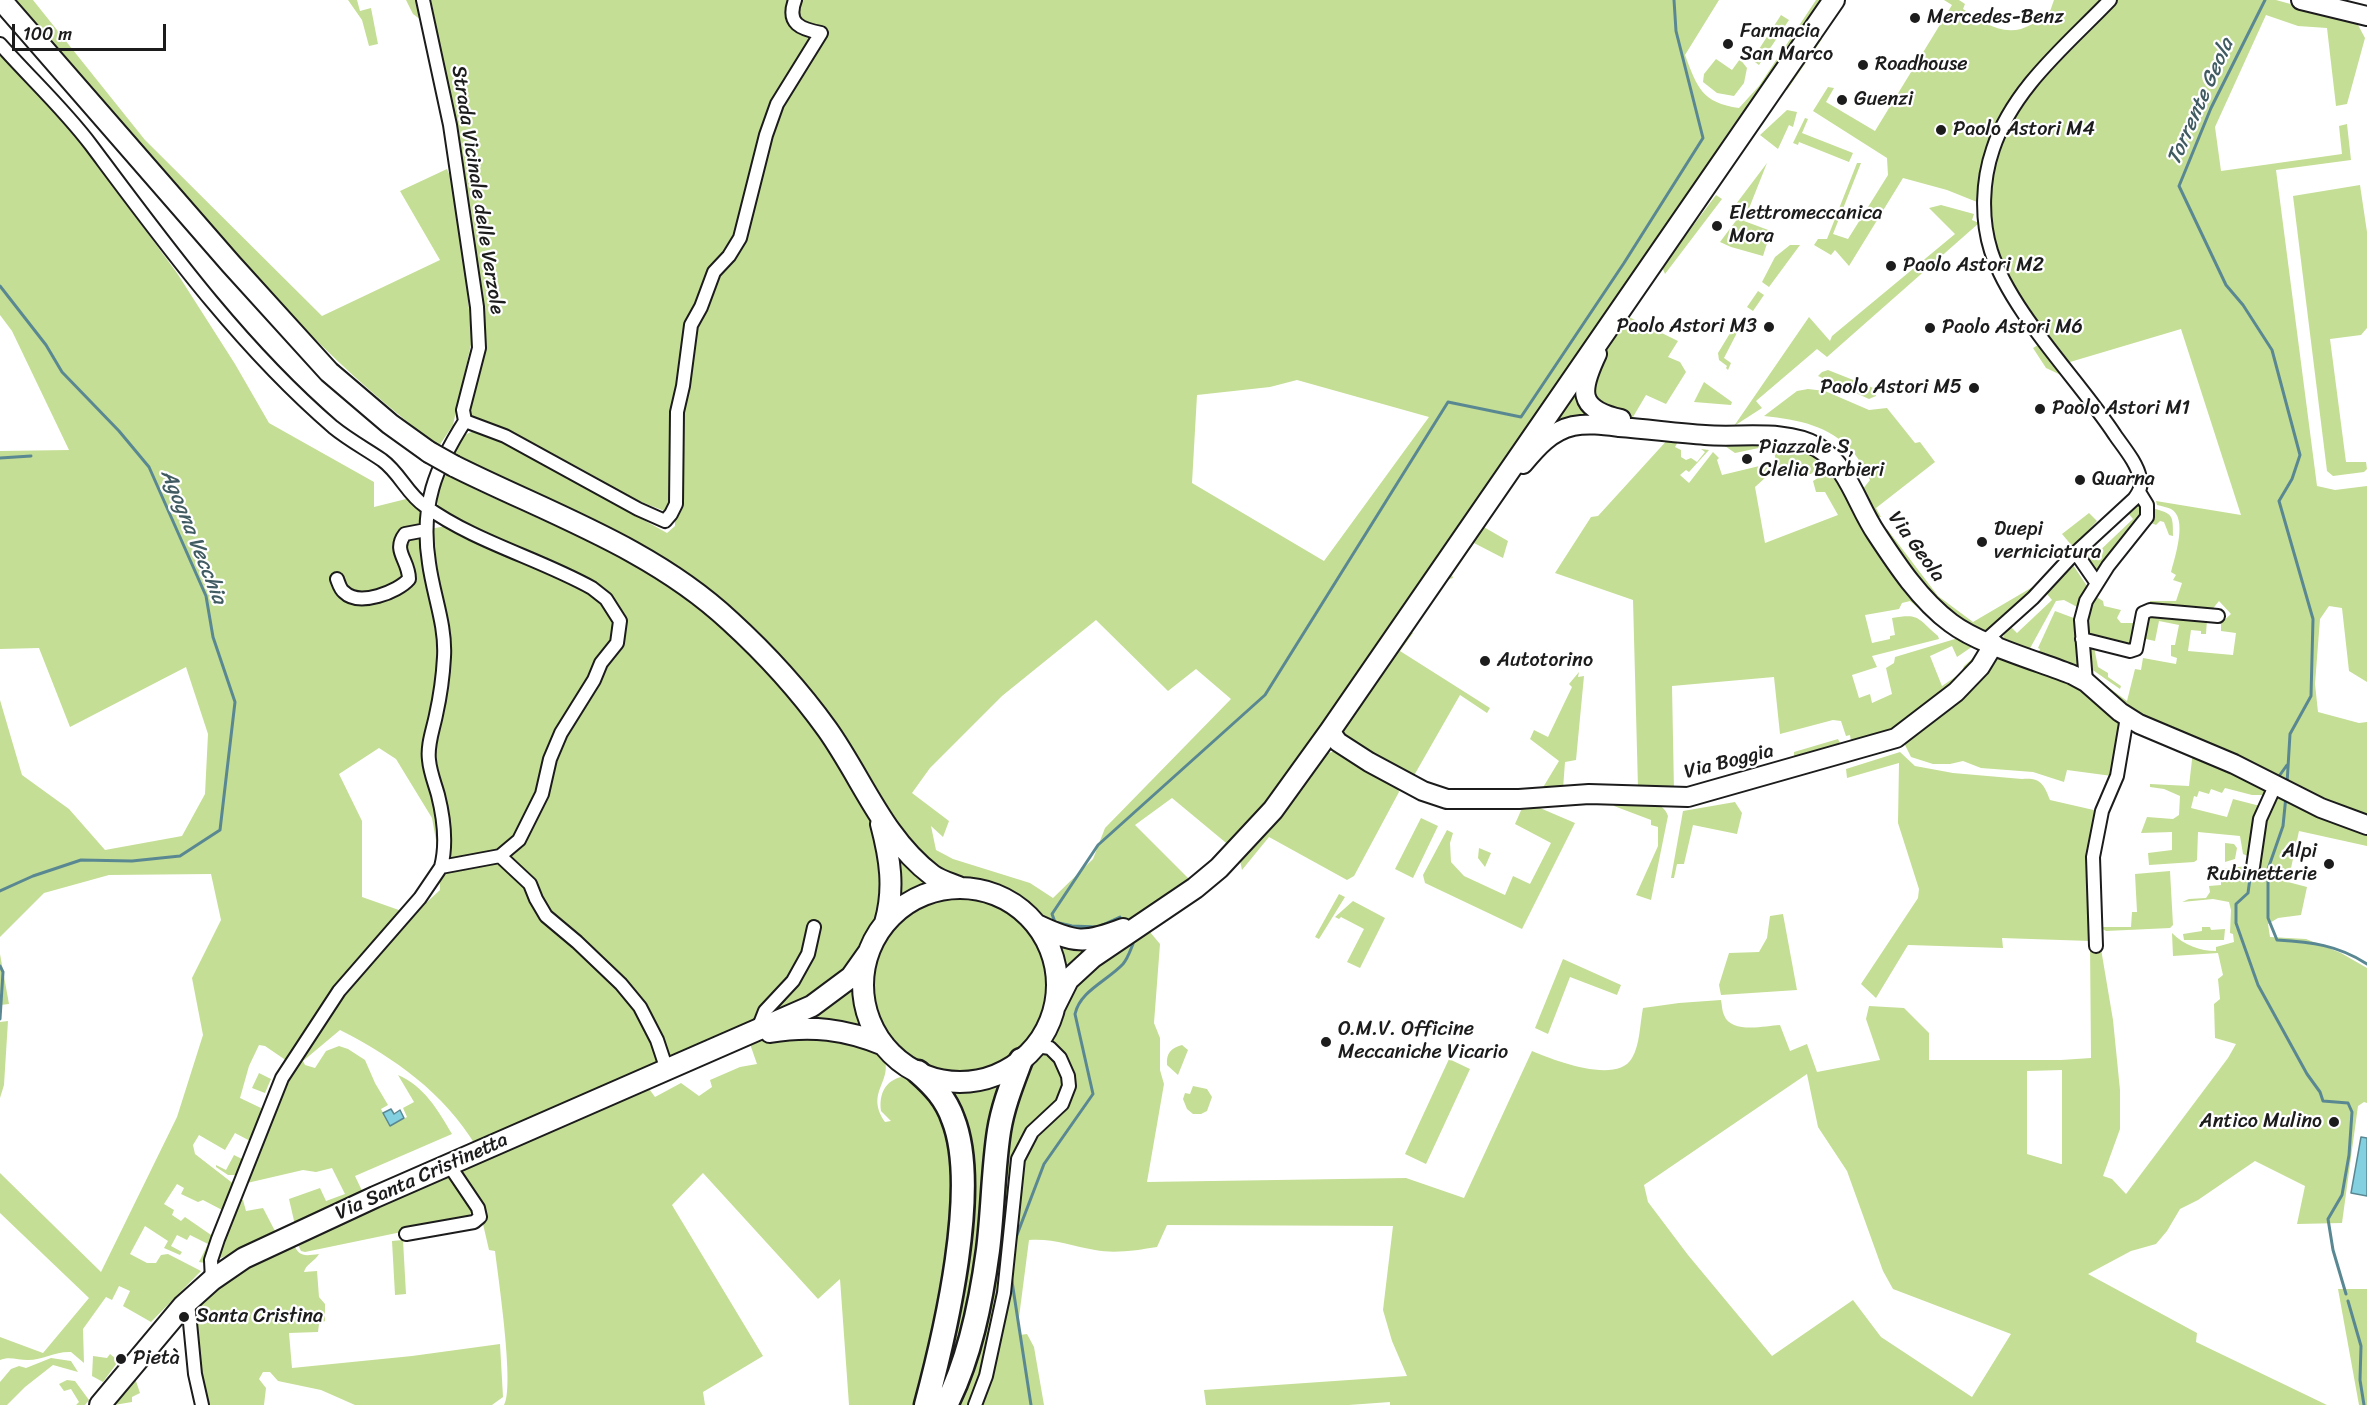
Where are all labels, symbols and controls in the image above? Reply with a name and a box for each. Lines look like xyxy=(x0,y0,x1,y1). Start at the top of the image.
place label: Mercedes-Benz xyxy=(1927,6,2064,30)
marker: Mercedes-Benz xyxy=(1908,11,1922,25)
scale bar xyxy=(15,12,170,50)
text: 100 m xyxy=(23,18,72,50)
place label: Farmacia San Marco xyxy=(1740,20,1833,67)
water label: Torrente Geola xyxy=(2162,35,2240,169)
marker: Farmacia San Marco xyxy=(1721,37,1735,51)
place label: Roadhouse xyxy=(1875,53,1967,77)
marker: Roadhouse xyxy=(1856,58,1870,72)
street label: Strada Vicinale delle Verzole xyxy=(445,64,509,316)
place label: Guenzi xyxy=(1854,88,1913,112)
marker: Guenzi xyxy=(1835,93,1849,107)
place label: Paolo Astori M4 xyxy=(1953,118,2095,142)
marker: Paolo Astori M4 xyxy=(1934,123,1948,137)
place label: Elettromeccanica Mora xyxy=(1729,202,1882,249)
marker: Elettromeccanica Mora xyxy=(1710,219,1724,233)
place label: Paolo Astori M2 xyxy=(1903,254,2044,278)
marker: Paolo Astori M2 xyxy=(1884,259,1898,273)
place label: Paolo Astori M3 xyxy=(1616,315,1757,339)
place label: Paolo Astori M6 xyxy=(1942,316,2083,340)
marker: Paolo Astori M3 xyxy=(1762,320,1776,334)
marker: Paolo Astori M6 xyxy=(1923,321,1937,335)
place label: Paolo Astori M5 xyxy=(1820,376,1962,400)
marker: Paolo Astori M5 xyxy=(1967,381,1981,395)
place label: Paolo Astori M1 xyxy=(2052,397,2190,421)
marker: Paolo Astori M1 xyxy=(2033,402,2047,416)
place label: Piazzale S, Clelia Barbieri xyxy=(1759,436,1884,483)
marker: Piazzale S, Clelia Barbieri xyxy=(1740,452,1754,466)
water label: Agogna Vecchia xyxy=(155,466,231,608)
place label: Quarna xyxy=(2092,468,2155,492)
marker: Quarna xyxy=(2073,473,2087,487)
street label: Via Geola xyxy=(1882,507,1950,587)
place label: Duepi verniciatura xyxy=(1994,518,2101,565)
marker: Duepi verniciatura xyxy=(1975,535,1989,549)
place label: Autotorino xyxy=(1497,649,1593,673)
marker: Autotorino xyxy=(1478,654,1492,668)
street label: Via Boggia xyxy=(1682,739,1776,785)
place label: Alpi Rubinetterie xyxy=(2207,840,2317,887)
marker: Alpi Rubinetterie xyxy=(2322,857,2336,871)
place label: O.M.V. Officine Meccaniche Vicario xyxy=(1338,1018,1508,1065)
marker: O.M.V. Officine Meccaniche Vicario xyxy=(1319,1035,1333,1049)
place label: Antico Mulino xyxy=(2200,1110,2322,1134)
marker: Antico Mulino xyxy=(2327,1115,2341,1129)
street label: Via Santa Cristinetta xyxy=(332,1128,512,1226)
place label: Santa Cristina xyxy=(196,1305,323,1329)
marker: Santa Cristina xyxy=(177,1310,191,1324)
place label: Pietà xyxy=(133,1347,180,1371)
marker: Pietà xyxy=(114,1352,128,1366)

